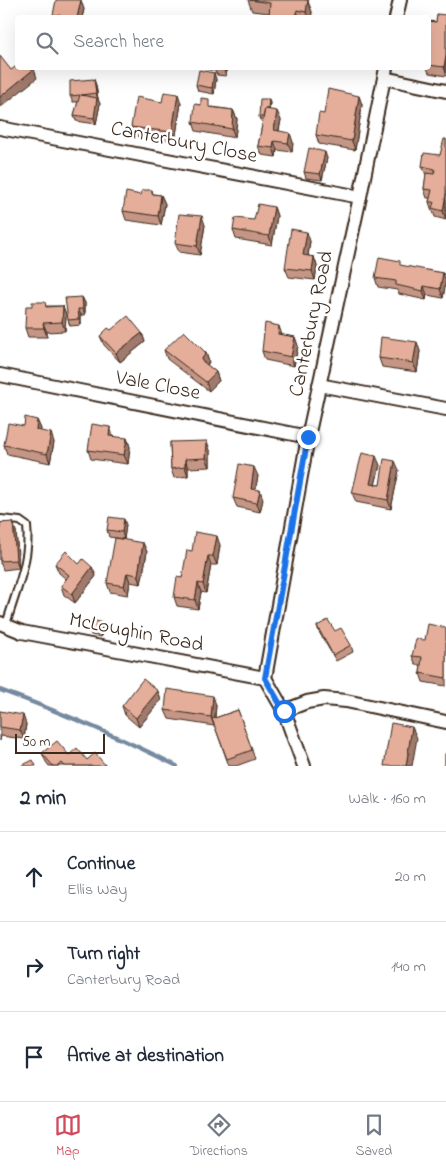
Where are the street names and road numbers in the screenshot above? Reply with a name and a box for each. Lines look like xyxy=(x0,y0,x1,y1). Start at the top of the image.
street label: Canterbury Close xyxy=(108,114,260,174)
street label: Canterbury Road xyxy=(282,248,344,400)
street label: Vale Close xyxy=(112,363,203,409)
street label: McLoughin Road xyxy=(66,605,206,663)

